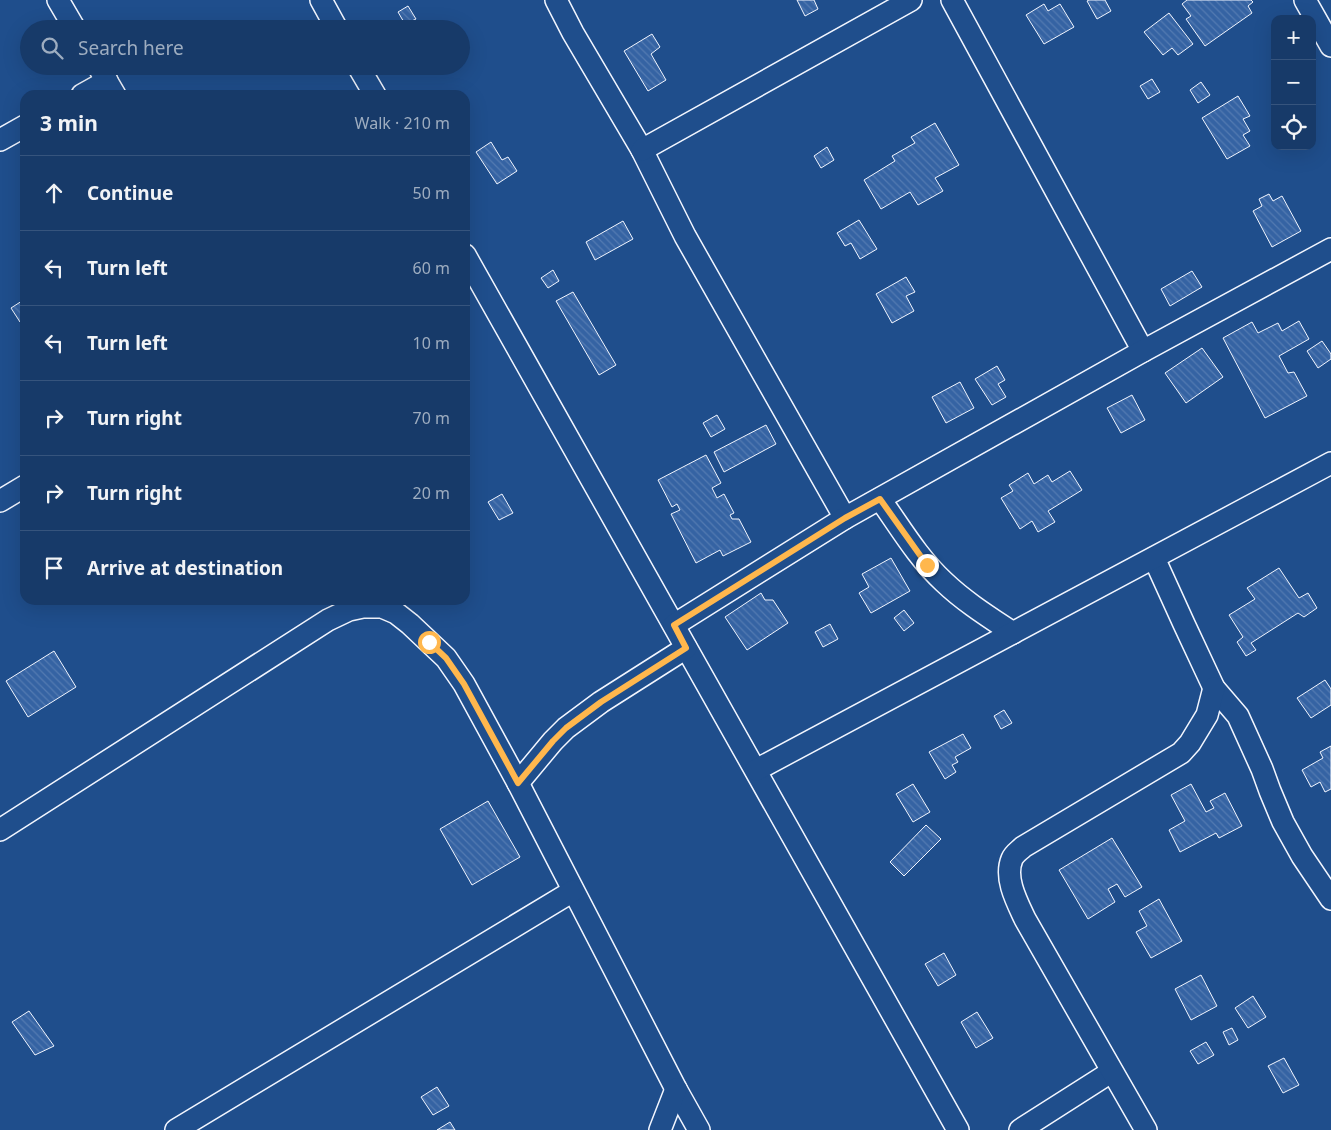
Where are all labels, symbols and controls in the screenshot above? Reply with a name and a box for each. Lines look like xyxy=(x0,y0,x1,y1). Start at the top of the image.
map controls xyxy=(1271,15,1316,150)
button: + xyxy=(1271,15,1316,60)
search box xyxy=(20,20,470,75)
icon: search xyxy=(38,34,66,62)
text: Search here xyxy=(78,35,184,61)
button: − xyxy=(1271,60,1316,105)
button: locate xyxy=(1271,105,1316,150)
text: 3 min xyxy=(40,109,98,137)
text: Walk · 210 m xyxy=(355,112,450,134)
icon: ahead xyxy=(40,179,68,207)
text: Continue xyxy=(87,180,173,206)
text: 50 m xyxy=(413,182,450,204)
icon: left xyxy=(40,254,68,282)
text: Turn left xyxy=(87,255,168,281)
text: 60 m xyxy=(413,257,450,279)
icon: left xyxy=(40,329,68,357)
text: Turn left xyxy=(87,330,168,356)
text: 10 m xyxy=(413,332,450,354)
icon: right xyxy=(40,404,68,432)
text: Turn right xyxy=(87,405,182,431)
text: 70 m xyxy=(413,407,450,429)
icon: right xyxy=(40,479,68,507)
text: Turn right xyxy=(87,480,182,506)
text: 20 m xyxy=(413,482,450,504)
icon: arrive xyxy=(40,554,68,582)
route end xyxy=(916,554,939,577)
text: Arrive at destination xyxy=(87,555,283,581)
route start xyxy=(418,631,441,654)

